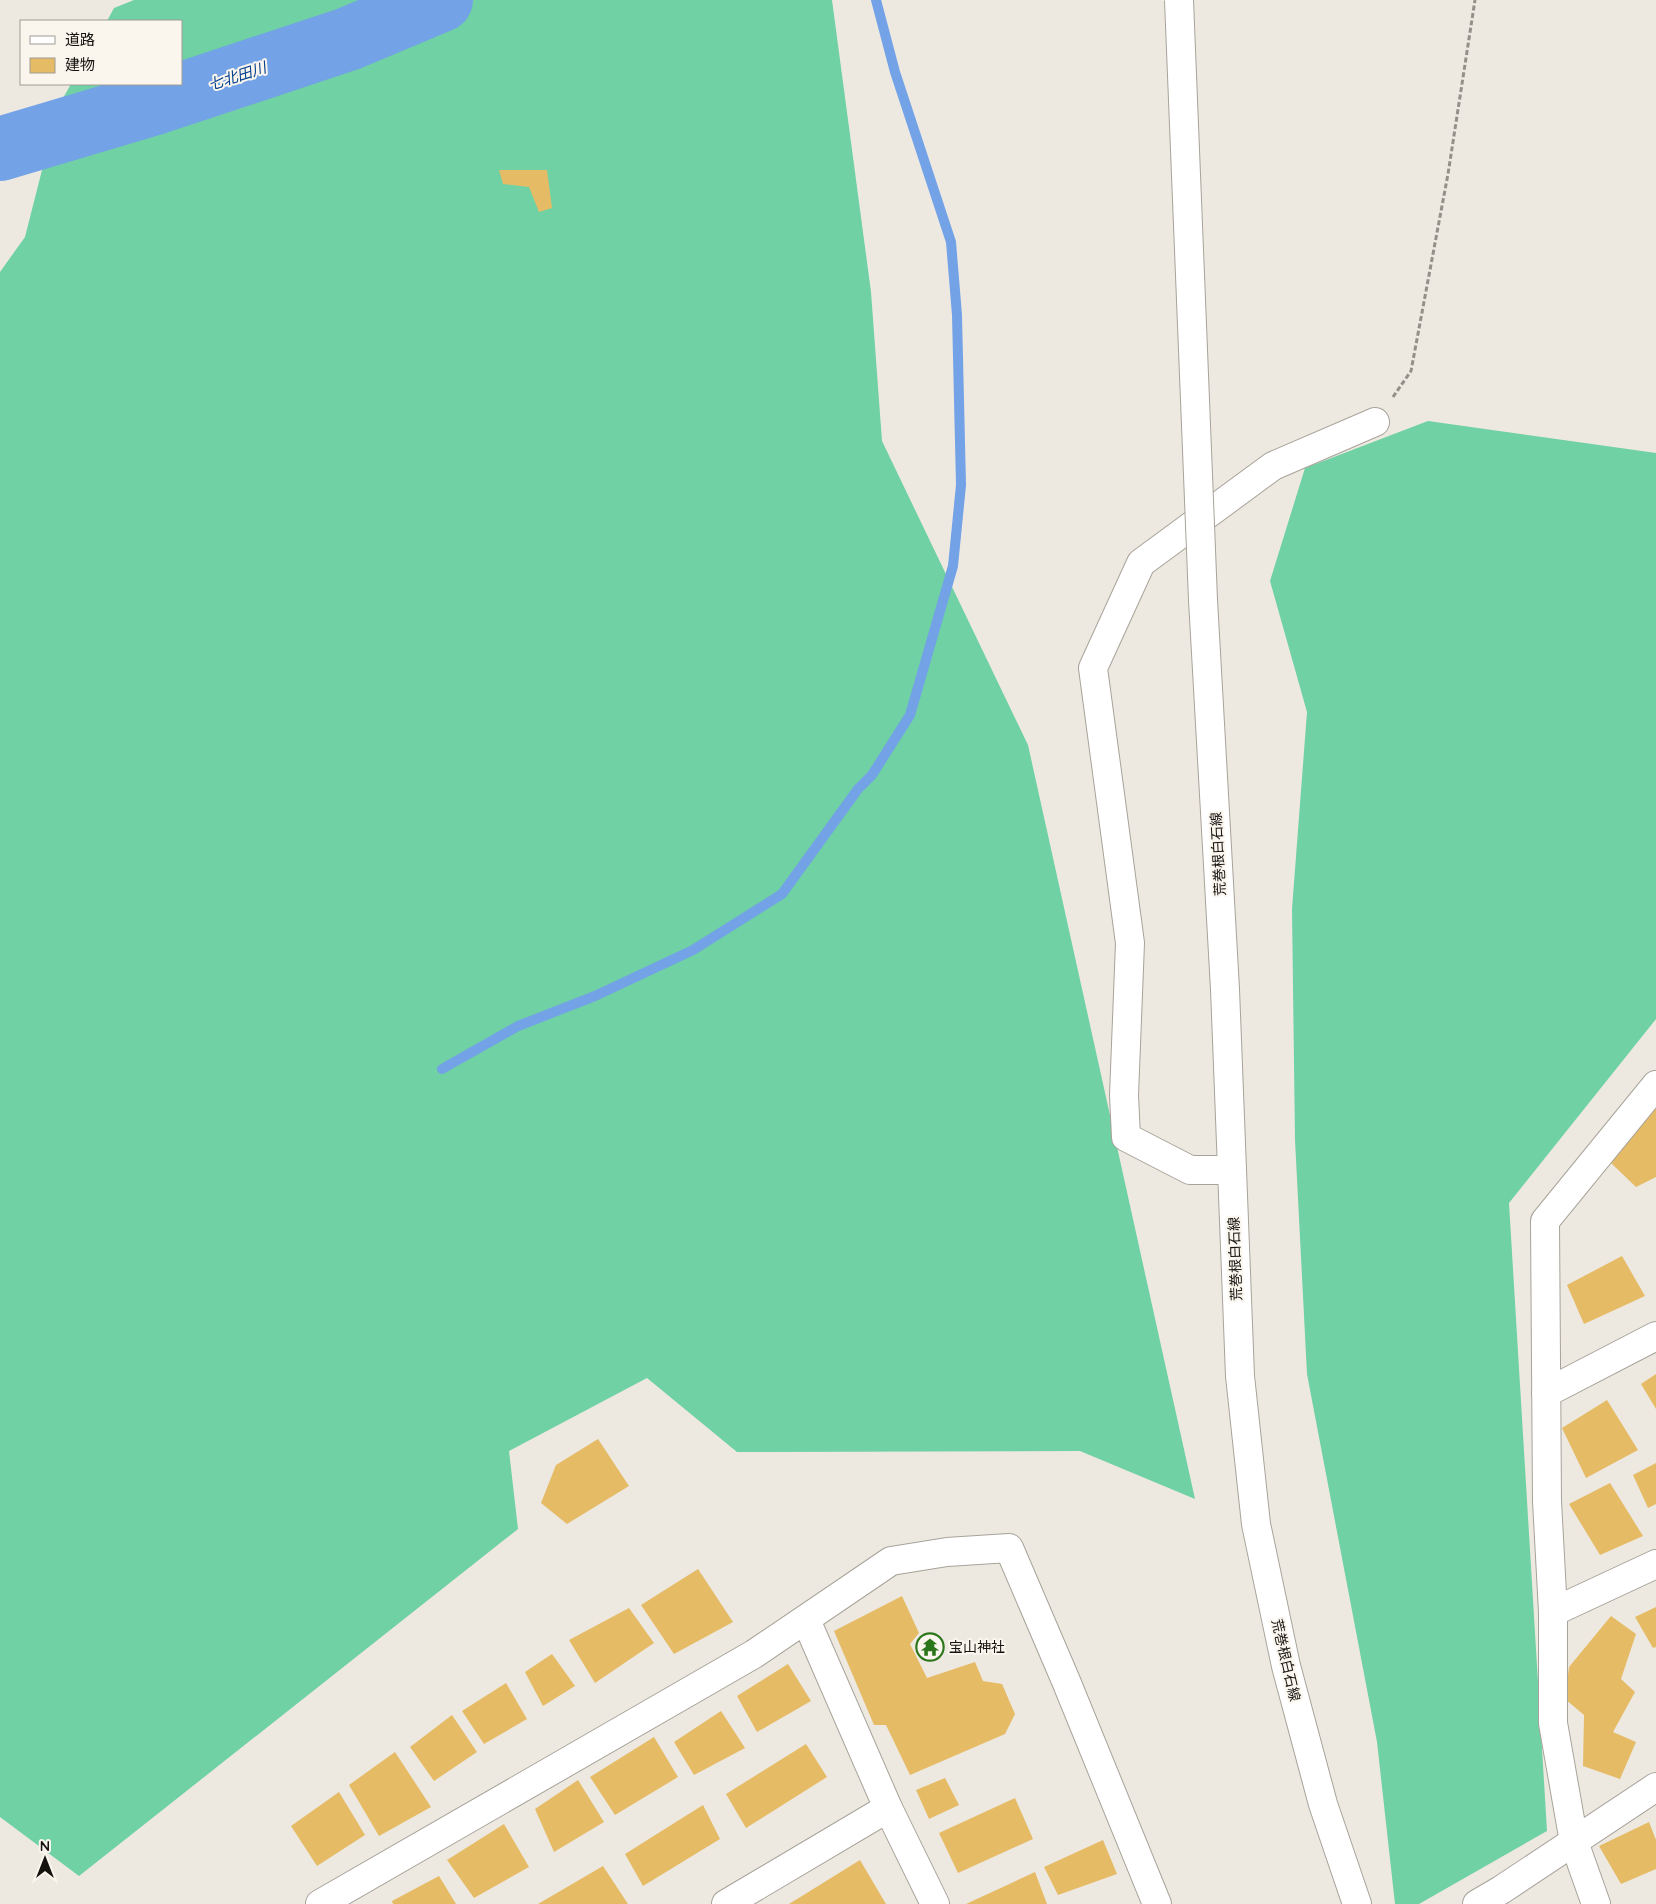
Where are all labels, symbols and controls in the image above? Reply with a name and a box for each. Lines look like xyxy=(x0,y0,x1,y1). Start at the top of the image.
legend xyxy=(20,20,182,85)
text: 道路 xyxy=(65,30,95,49)
text: 建物 xyxy=(65,55,95,74)
water label: 七北田川 xyxy=(206,57,270,94)
street label: 荒巻根白石線 xyxy=(1207,812,1229,896)
street label: 荒巻根白石線 xyxy=(1225,1217,1245,1301)
street label: 荒巻根白石線 xyxy=(1268,1617,1304,1703)
temple icon: 宝山神社 xyxy=(915,1632,945,1662)
place label: 宝山神社 xyxy=(949,1638,1005,1656)
north arrow xyxy=(20,1834,70,1884)
text: N xyxy=(40,1837,50,1855)

